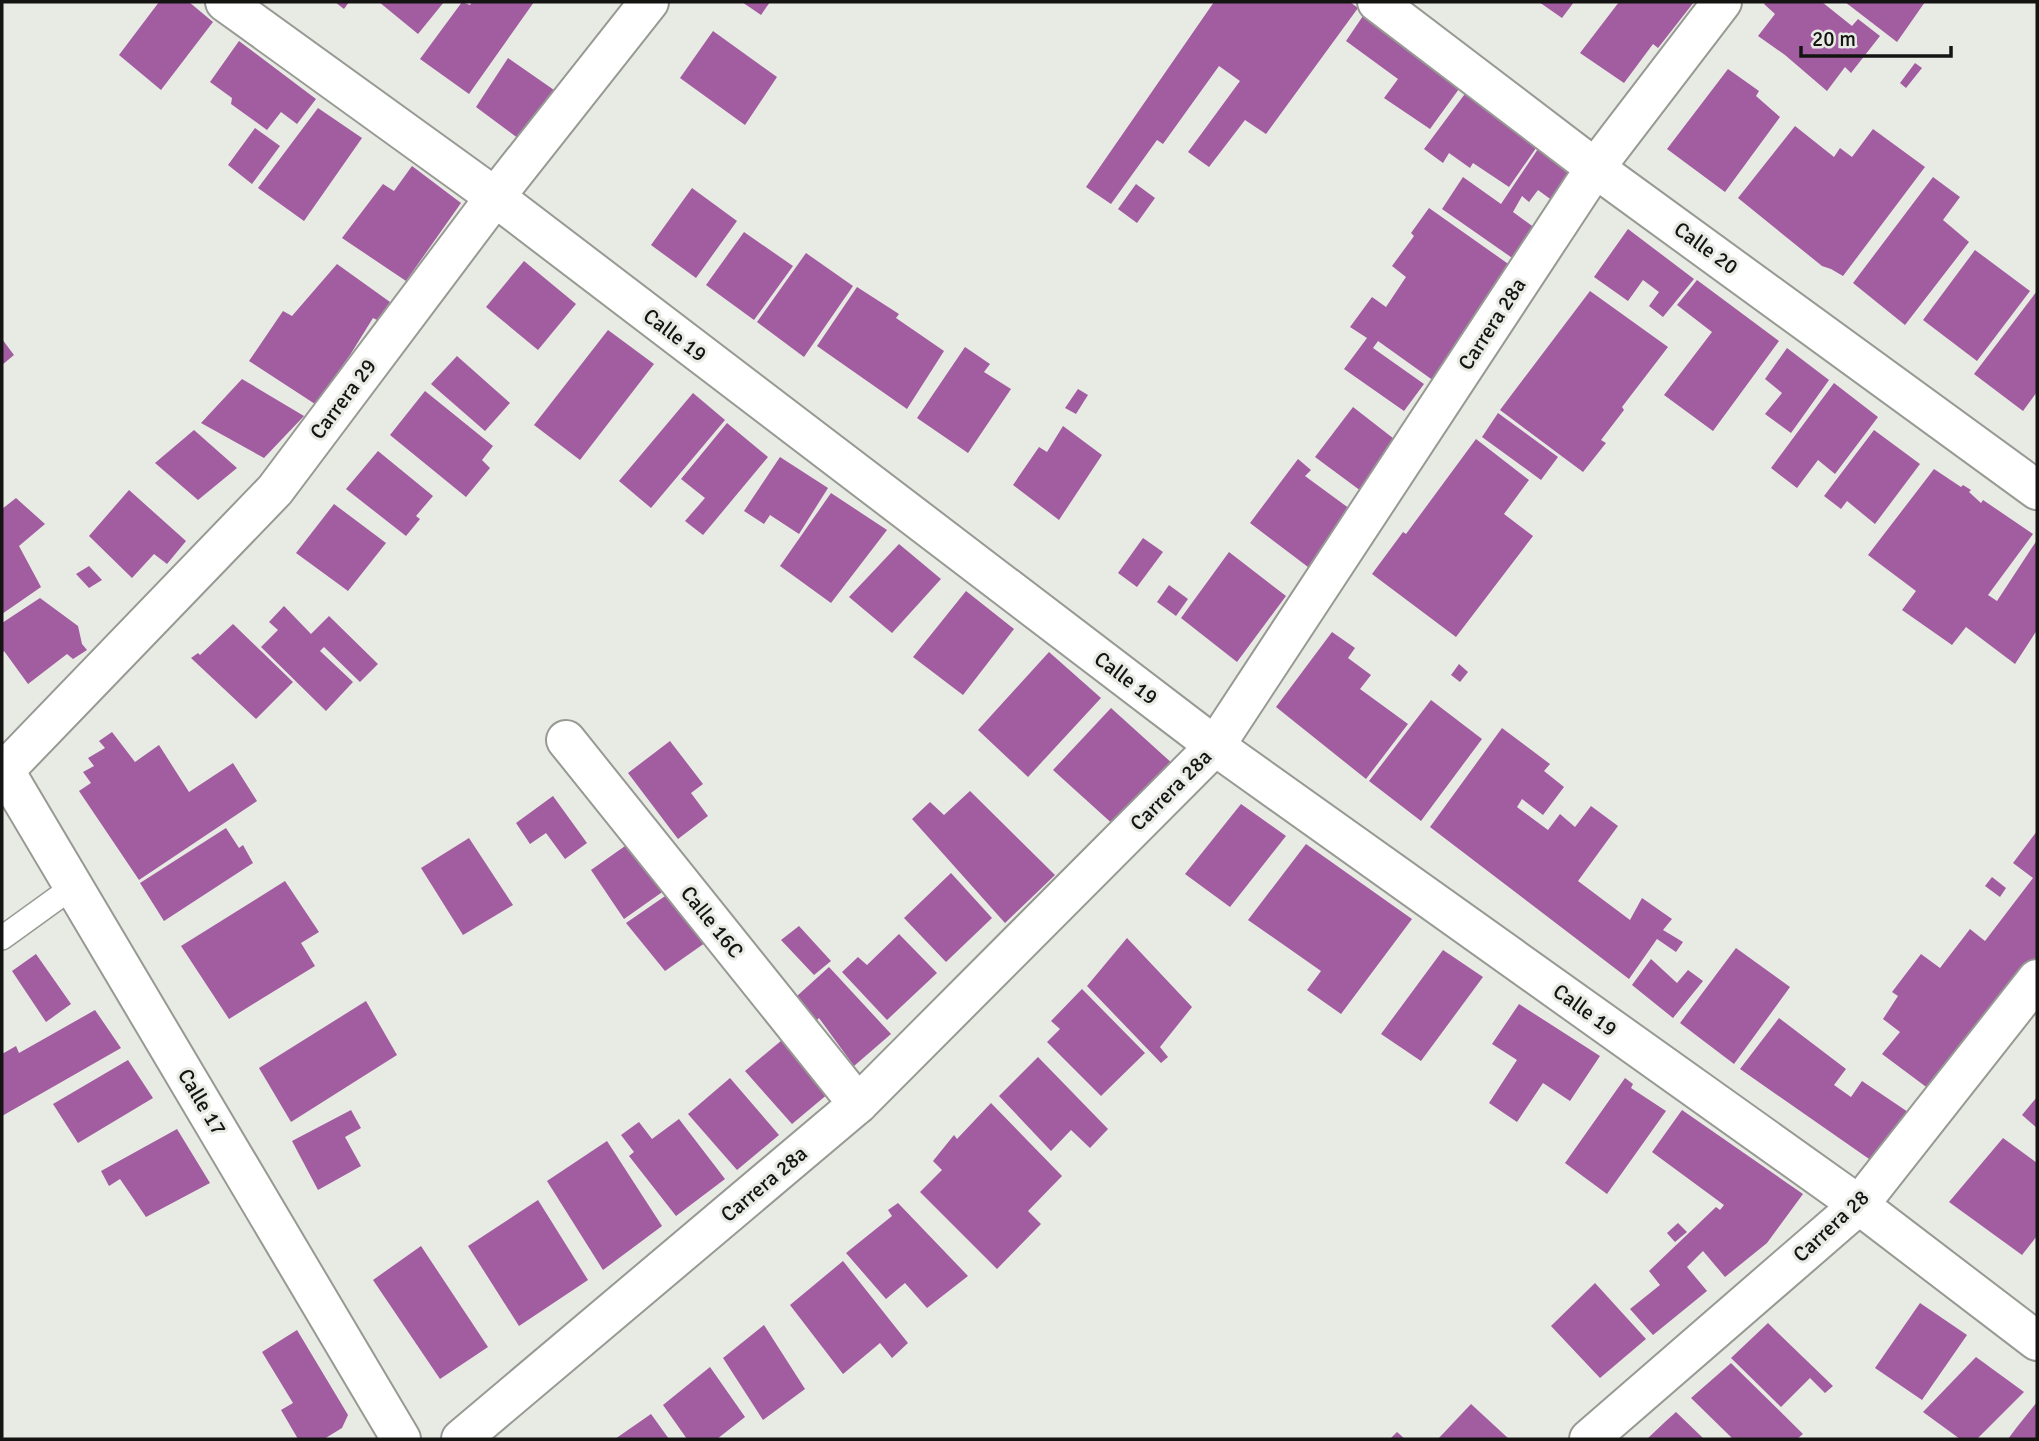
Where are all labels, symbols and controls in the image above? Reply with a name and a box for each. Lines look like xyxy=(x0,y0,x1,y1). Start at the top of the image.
scale bar xyxy=(1801,14,1952,58)
text: 20 m xyxy=(1812,26,1856,52)
street label: Calle 20 xyxy=(1669,216,1743,280)
street label: Carrera 28a xyxy=(1453,273,1531,375)
street label: Calle 19 xyxy=(638,303,712,367)
street label: Carrera 29 xyxy=(304,354,382,444)
street label: Calle 19 xyxy=(1089,646,1163,710)
street label: Carrera 28a xyxy=(1125,744,1217,836)
street label: Calle 16C xyxy=(675,881,749,963)
street label: Calle 19 xyxy=(1548,978,1622,1042)
street label: Calle 17 xyxy=(172,1064,232,1140)
street label: Carrera 28a xyxy=(715,1140,813,1228)
street label: Carrera 28 xyxy=(1788,1184,1874,1268)

